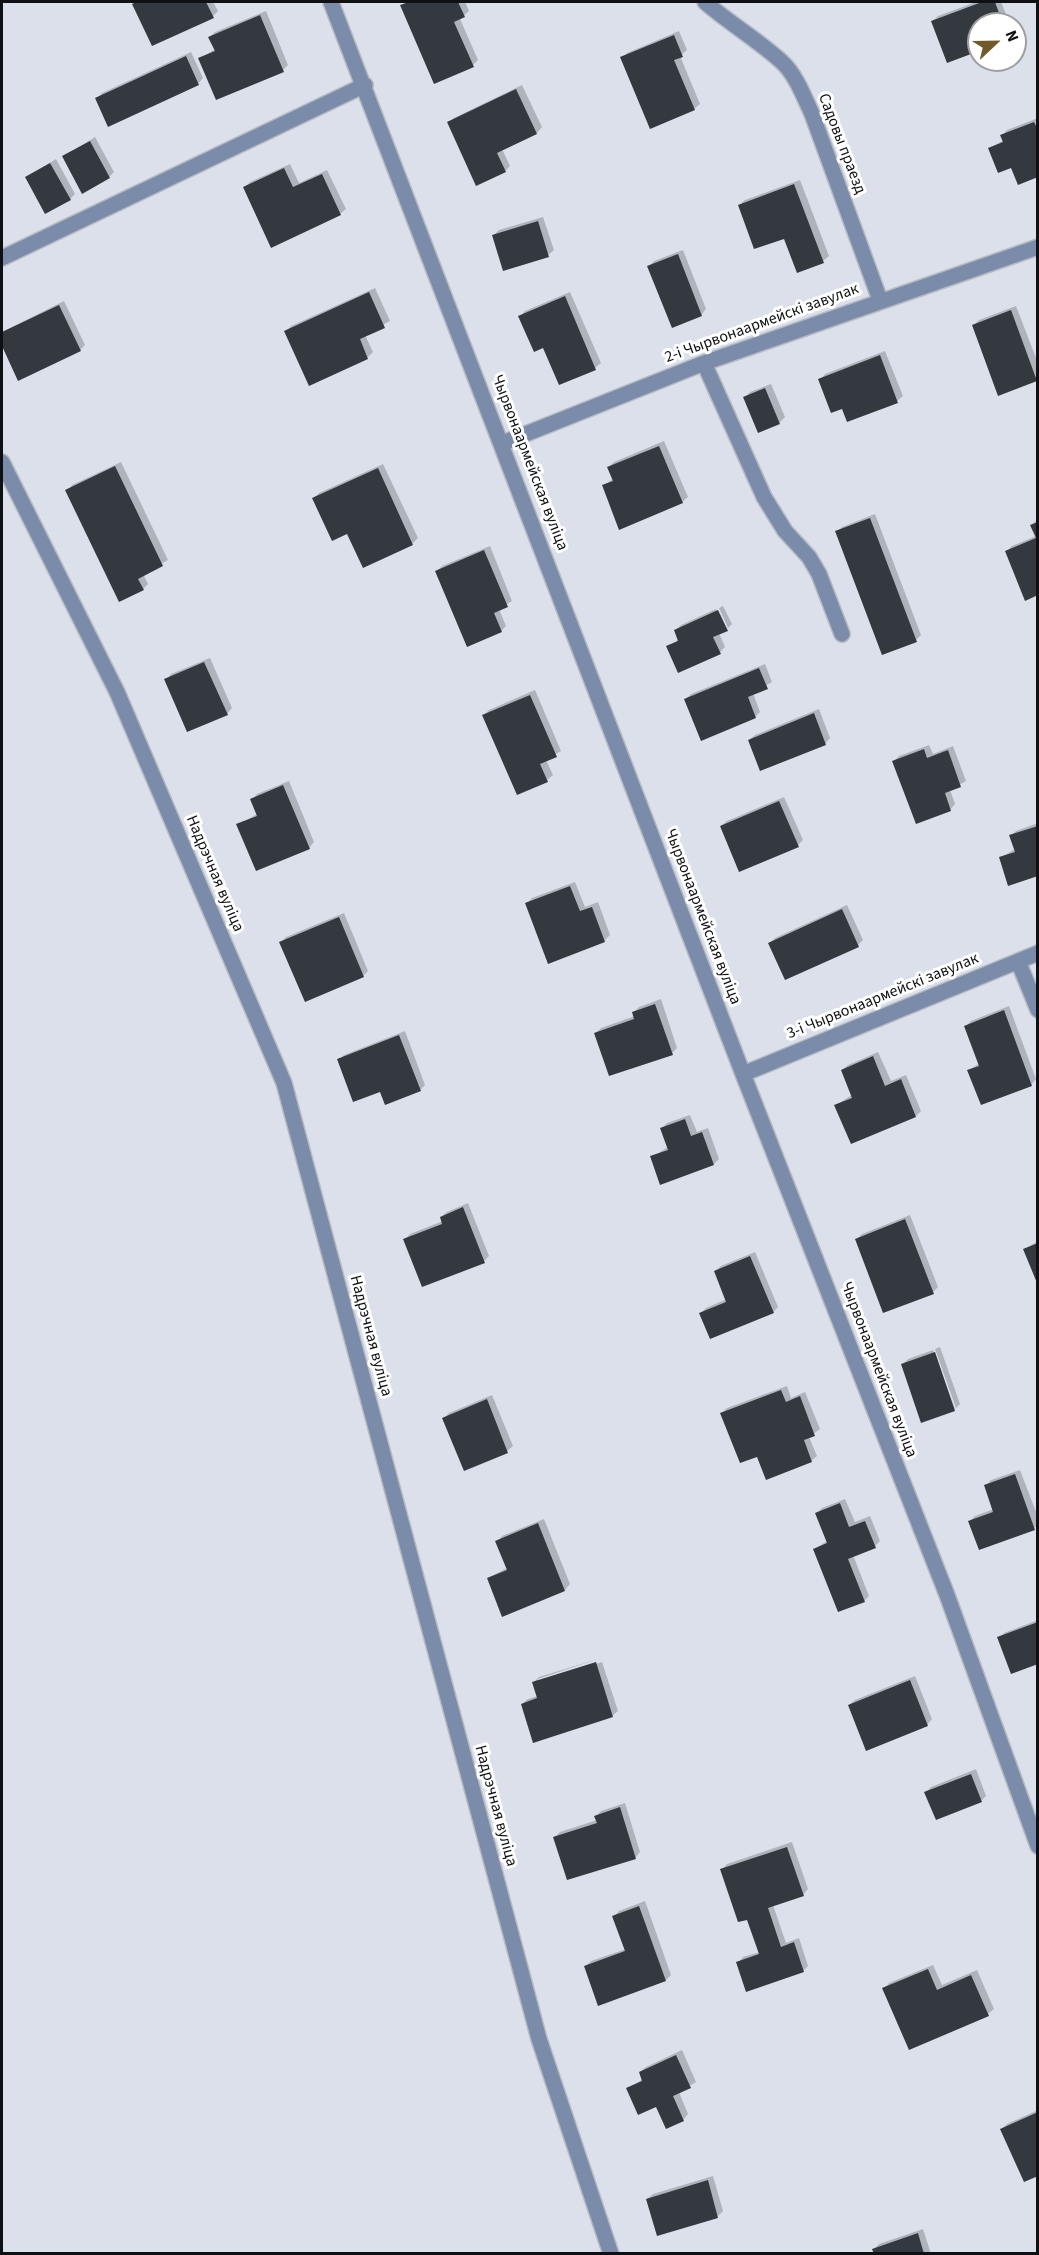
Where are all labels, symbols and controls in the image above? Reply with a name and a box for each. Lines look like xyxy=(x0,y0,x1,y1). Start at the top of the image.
north arrow xyxy=(967,12,1027,72)
text: N xyxy=(1000,27,1024,45)
street label: Садовы праезд xyxy=(813,91,869,197)
street label: 2-і Чырвонаармейскі завулак xyxy=(662,280,862,368)
street label: Чырвонаармейская вуліца xyxy=(487,372,571,554)
street label: Надрэчная вуліца xyxy=(181,813,247,935)
street label: Чырвонаармейская вуліца xyxy=(660,826,744,1008)
street label: 3-і Чырвонаармейскі завулак xyxy=(784,950,982,1044)
street label: Надрэчная вуліца xyxy=(345,1273,395,1399)
street label: Чырвонаармейская вуліца xyxy=(836,1279,920,1461)
street label: Надрэчная вуліца xyxy=(470,1743,520,1869)

